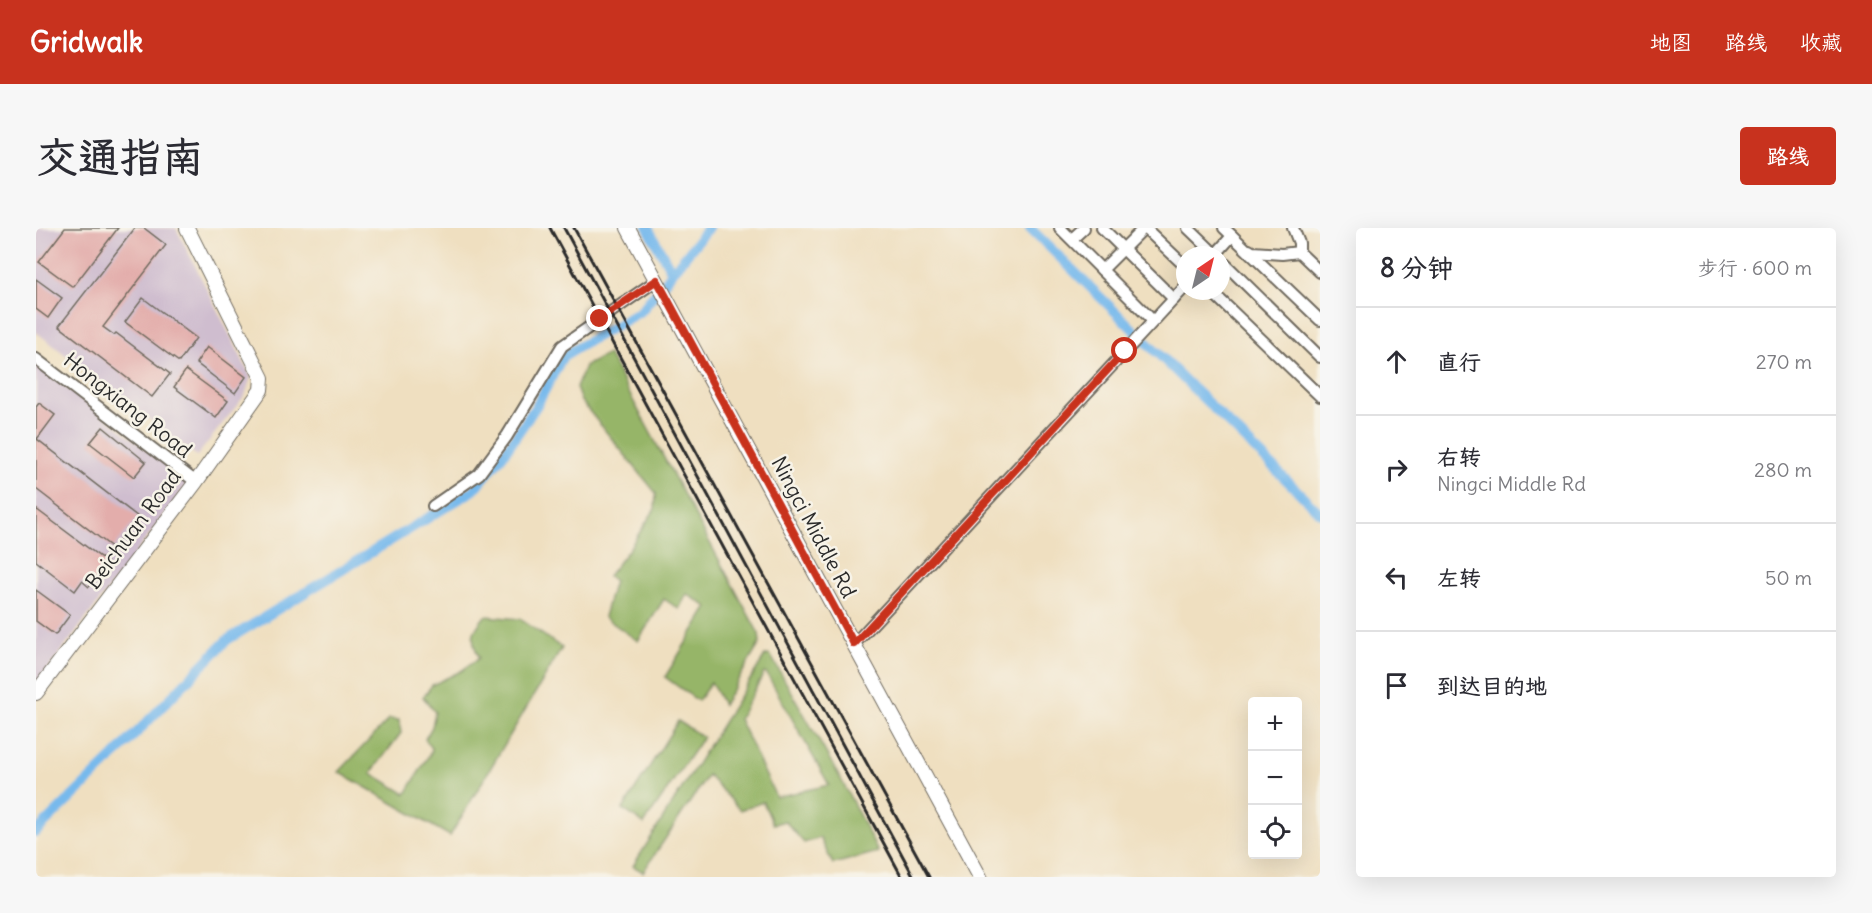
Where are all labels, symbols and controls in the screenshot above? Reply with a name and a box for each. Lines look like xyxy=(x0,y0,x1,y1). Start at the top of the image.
text: Gridwalk xyxy=(30,24,143,60)
text: 地图 xyxy=(1650,29,1692,56)
text: 路线 xyxy=(1725,29,1767,56)
text: 收藏 xyxy=(1800,29,1842,56)
button: 路线 xyxy=(1740,127,1836,185)
text: 交通指南 xyxy=(36,131,204,183)
north arrow xyxy=(1176,246,1230,300)
text: 8 分钟 xyxy=(1380,251,1453,284)
text: 步行 · 600 m xyxy=(1698,255,1812,280)
route end xyxy=(586,305,612,331)
route start xyxy=(1111,337,1137,363)
icon: ahead xyxy=(1380,345,1413,378)
street label: Hongxiang Road xyxy=(58,346,198,464)
text: 直行 xyxy=(1437,348,1481,376)
text: 270 m xyxy=(1756,349,1812,374)
text: 右转 xyxy=(1437,443,1481,471)
street label: Ningci Middle Rd xyxy=(765,452,863,602)
icon: right xyxy=(1380,453,1413,486)
text: 280 m xyxy=(1754,457,1812,482)
street label: Beichuan Road xyxy=(79,464,187,594)
text: Ningci Middle Rd xyxy=(1437,471,1586,496)
icon: left xyxy=(1380,561,1413,594)
text: 左转 xyxy=(1437,564,1481,592)
text: 50 m xyxy=(1765,565,1812,590)
icon: arrive xyxy=(1380,669,1413,702)
text: 到达目的地 xyxy=(1437,672,1547,700)
map controls xyxy=(1248,697,1302,859)
button: + xyxy=(1248,697,1302,751)
button: − xyxy=(1248,751,1302,805)
button: locate xyxy=(1248,805,1302,859)

